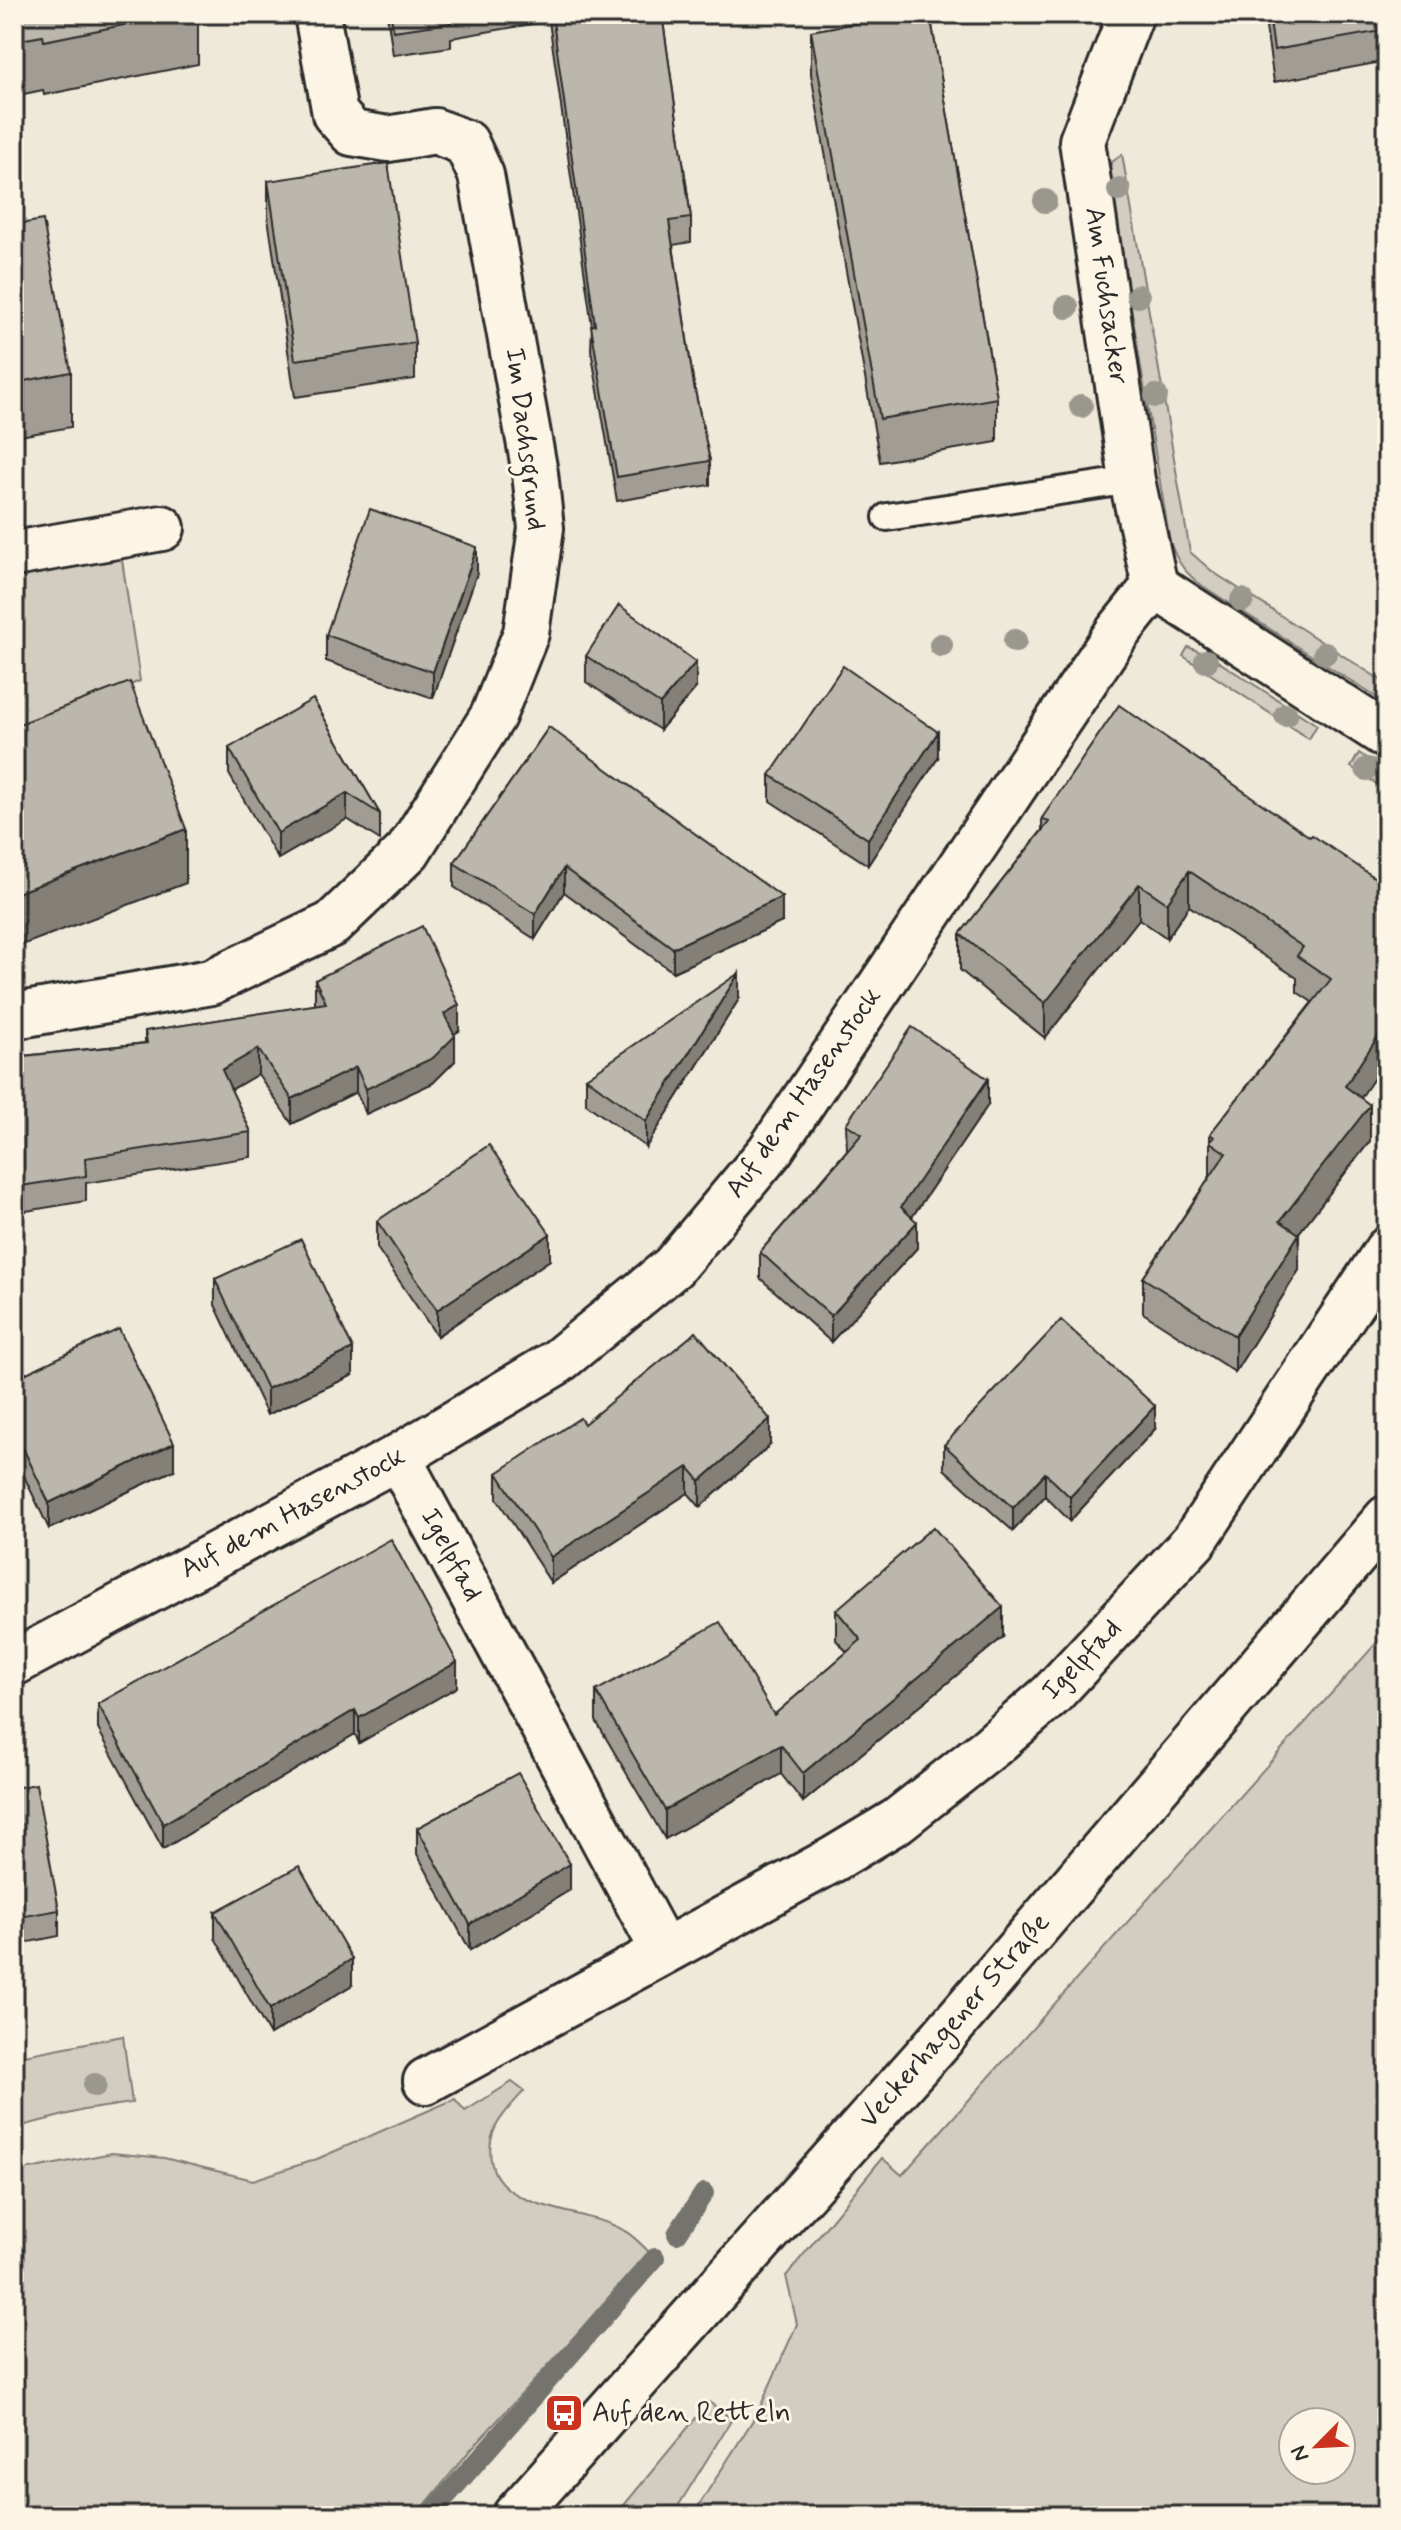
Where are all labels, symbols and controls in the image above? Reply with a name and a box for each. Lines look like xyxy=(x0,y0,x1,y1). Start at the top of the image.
street label: Am Fuchsacker xyxy=(1075,205,1137,387)
street label: Im Dachsgrund xyxy=(492,346,555,533)
street label: Auf dem Hasenstock xyxy=(717,980,891,1206)
street label: Auf dem Hasenstock xyxy=(174,1438,412,1588)
street label: Igelpfad xyxy=(411,1502,491,1608)
street label: Igelpfad xyxy=(1034,1611,1130,1709)
street label: Veckerhagener Straße xyxy=(851,1905,1060,2138)
bus stop icon: Auf den Retteln xyxy=(543,2392,585,2434)
place label: Auf den Retteln xyxy=(592,2395,791,2432)
north arrow xyxy=(1277,2406,1357,2486)
text: N xyxy=(1285,2441,1316,2466)

